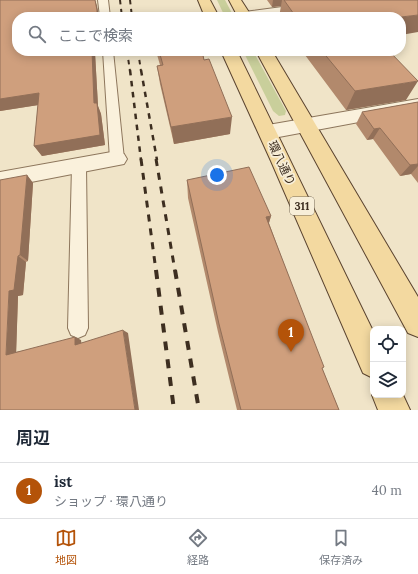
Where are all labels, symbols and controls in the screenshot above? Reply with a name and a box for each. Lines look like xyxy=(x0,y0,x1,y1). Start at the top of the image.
search box xyxy=(12,12,406,56)
icon: search xyxy=(26,23,48,45)
text: ここで検索 xyxy=(58,26,133,45)
street label: 環八通り xyxy=(265,138,299,188)
your location xyxy=(207,165,227,185)
road number: 311 xyxy=(290,197,314,215)
pin: 1 xyxy=(278,319,304,352)
map controls xyxy=(370,326,406,398)
button: locate xyxy=(370,326,406,362)
button: layers xyxy=(370,362,406,398)
text: 周辺 xyxy=(16,427,50,449)
text: ist xyxy=(54,472,72,491)
text: 1 xyxy=(26,482,32,499)
text: 40 m xyxy=(372,482,402,499)
text: ショップ · 環八通り xyxy=(54,493,168,510)
tab: 地図 xyxy=(55,527,77,567)
tab: 経路 xyxy=(187,527,209,567)
tab: 保存済み xyxy=(319,527,363,567)

